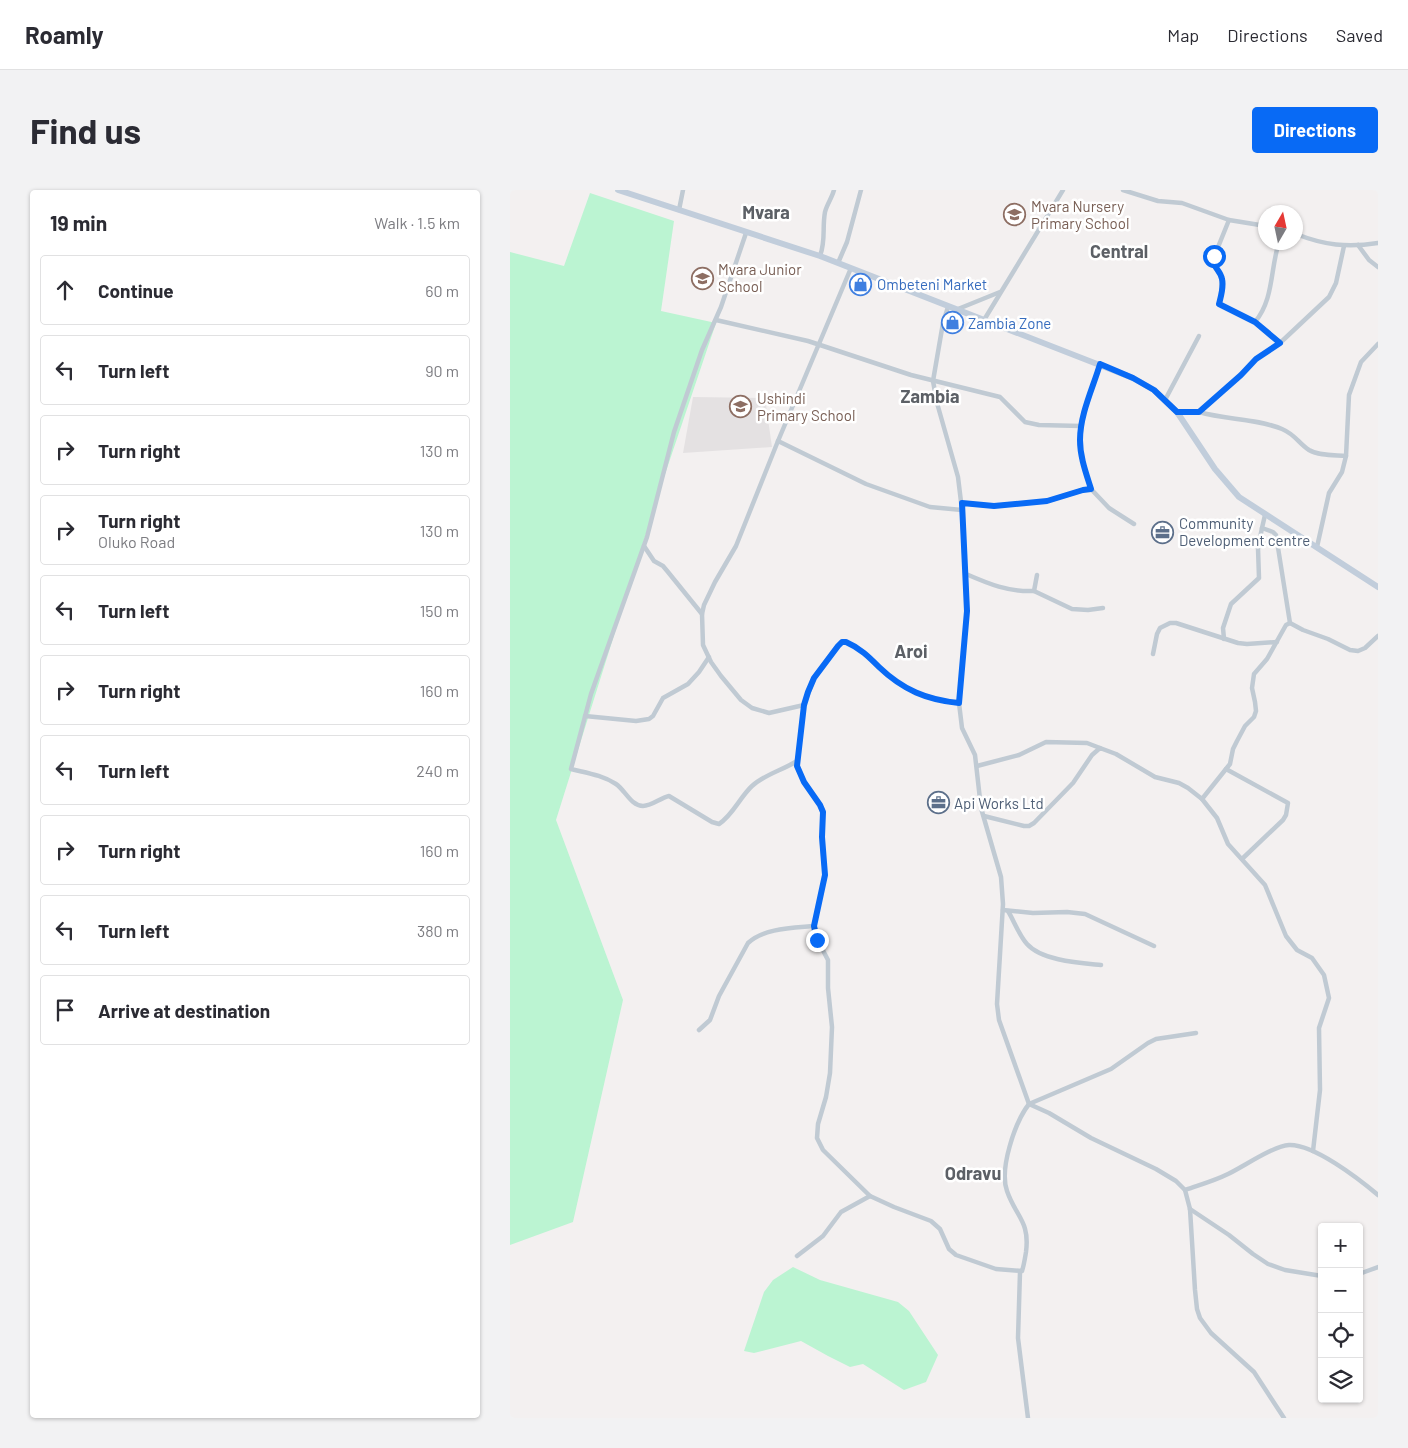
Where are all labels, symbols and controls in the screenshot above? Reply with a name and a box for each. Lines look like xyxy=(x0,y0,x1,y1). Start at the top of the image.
text: Roamly xyxy=(25,20,104,49)
text: Map xyxy=(1167,24,1199,46)
text: Directions xyxy=(1227,24,1308,46)
text: Saved xyxy=(1336,24,1383,46)
button: Directions xyxy=(1252,107,1378,153)
text: Find us xyxy=(30,109,141,151)
place label: Mvara Nursery Primary School xyxy=(1031,197,1129,232)
district label: Mvara xyxy=(742,201,790,223)
school or university icon: Mvara Nursery Primary School xyxy=(1003,203,1027,227)
north arrow xyxy=(1258,205,1303,250)
text: 19 min xyxy=(50,210,107,235)
text: Walk · 1.5 km xyxy=(374,213,460,232)
district label: Central xyxy=(1090,240,1148,262)
route start xyxy=(1203,245,1226,268)
place label: Mvara Junior School xyxy=(718,260,802,295)
school or university icon: Mvara Junior School xyxy=(690,266,714,290)
shop icon: Ombeteni Market xyxy=(849,272,873,296)
place label: Ombeteni Market xyxy=(877,275,987,293)
icon: ahead xyxy=(51,276,79,304)
text: Continue xyxy=(98,279,174,302)
text: 60 m xyxy=(425,281,459,300)
shop icon: Zambia Zone xyxy=(940,311,964,335)
place label: Zambia Zone xyxy=(968,314,1051,332)
icon: left xyxy=(51,356,79,384)
text: Turn left xyxy=(98,359,169,382)
text: 90 m xyxy=(425,361,459,380)
district label: Zambia xyxy=(901,385,959,407)
place label: Ushindi Primary School xyxy=(757,389,855,424)
school or university icon: Ushindi Primary School xyxy=(729,395,753,419)
icon: right xyxy=(51,436,79,464)
text: Turn right xyxy=(98,439,180,462)
text: 130 m xyxy=(420,441,459,460)
text: Turn right xyxy=(98,509,180,532)
place label: Community Development centre xyxy=(1179,514,1310,549)
icon: right xyxy=(51,516,79,544)
office icon: Community Development centre xyxy=(1151,520,1175,544)
text: 130 m xyxy=(420,521,459,540)
text: Oluko Road xyxy=(98,532,175,551)
icon: left xyxy=(51,596,79,624)
text: Turn left xyxy=(98,599,169,622)
text: 150 m xyxy=(420,601,459,620)
district label: Aroi xyxy=(894,640,928,662)
icon: right xyxy=(51,676,79,704)
text: Turn right xyxy=(98,679,180,702)
text: 160 m xyxy=(420,681,459,700)
icon: left xyxy=(51,756,79,784)
text: Turn left xyxy=(98,759,169,782)
text: 240 m xyxy=(416,761,459,780)
office icon: Api Works Ltd xyxy=(926,791,950,815)
place label: Api Works Ltd xyxy=(954,794,1044,812)
icon: right xyxy=(51,836,79,864)
text: Turn right xyxy=(98,839,180,862)
text: 160 m xyxy=(420,841,459,860)
icon: left xyxy=(51,916,79,944)
text: Turn left xyxy=(98,919,169,942)
text: 380 m xyxy=(417,921,459,940)
route end xyxy=(806,929,829,952)
icon: arrive xyxy=(51,996,79,1024)
text: Arrive at destination xyxy=(98,999,270,1022)
district label: Odravu xyxy=(945,1162,1001,1184)
map controls xyxy=(1318,1223,1363,1403)
button: + xyxy=(1318,1223,1363,1268)
button: − xyxy=(1318,1268,1363,1313)
button: locate xyxy=(1318,1313,1363,1358)
button: layers xyxy=(1318,1358,1363,1403)

